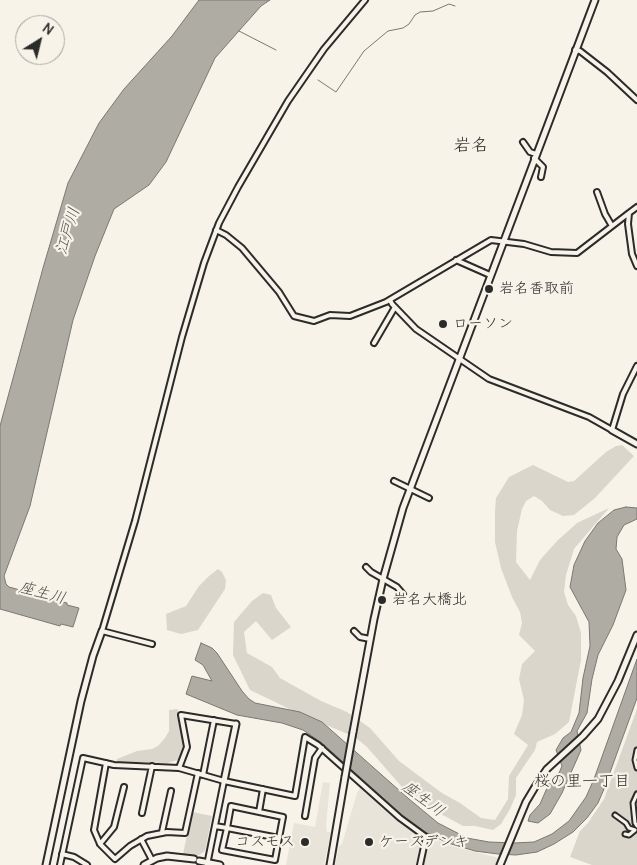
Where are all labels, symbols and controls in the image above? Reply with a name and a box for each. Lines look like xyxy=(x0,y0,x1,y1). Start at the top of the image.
north arrow xyxy=(15,15,65,65)
text: N xyxy=(39,19,57,39)
district label: 岩名 xyxy=(453,135,489,157)
water label: 江戸川 xyxy=(52,205,84,257)
place label: 岩名香取前 xyxy=(499,280,574,298)
marker: 岩名香取前 xyxy=(483,283,495,295)
place label: ローソン xyxy=(453,315,513,333)
marker: ローソン xyxy=(437,318,449,330)
water label: 座生川 xyxy=(16,578,68,608)
place label: 岩名大橋北 xyxy=(392,591,467,609)
marker: 岩名大橋北 xyxy=(376,594,388,606)
district label: 桜の里一丁目 xyxy=(534,771,630,791)
water label: 座生川 xyxy=(398,777,448,821)
place label: コスモス xyxy=(235,833,295,851)
place label: ケーズデンキ xyxy=(379,833,469,851)
marker: コスモス xyxy=(299,836,311,848)
marker: ケーズデンキ xyxy=(363,836,375,848)

